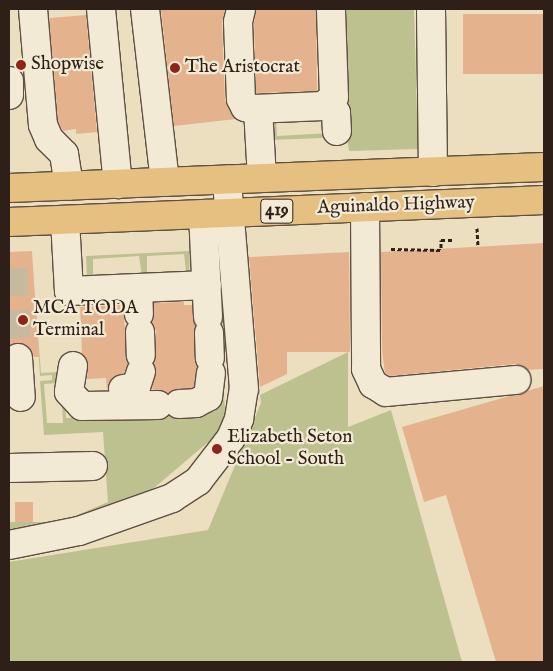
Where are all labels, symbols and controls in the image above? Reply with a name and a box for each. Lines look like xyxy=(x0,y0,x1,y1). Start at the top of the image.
place label: Shopwise xyxy=(31,54,104,76)
place label: The Aristocrat xyxy=(185,57,300,79)
marker: Shopwise xyxy=(15,59,27,71)
marker: The Aristocrat xyxy=(169,62,181,74)
street label: Aguinaldo Highway xyxy=(317,192,475,220)
road number: 419 xyxy=(260,196,294,227)
place label: MCA TODA Terminal xyxy=(33,298,138,342)
marker: MCA TODA Terminal xyxy=(17,314,29,326)
place label: Elizabeth Seton School - South xyxy=(227,427,352,471)
marker: Elizabeth Seton School - South xyxy=(211,443,223,455)

